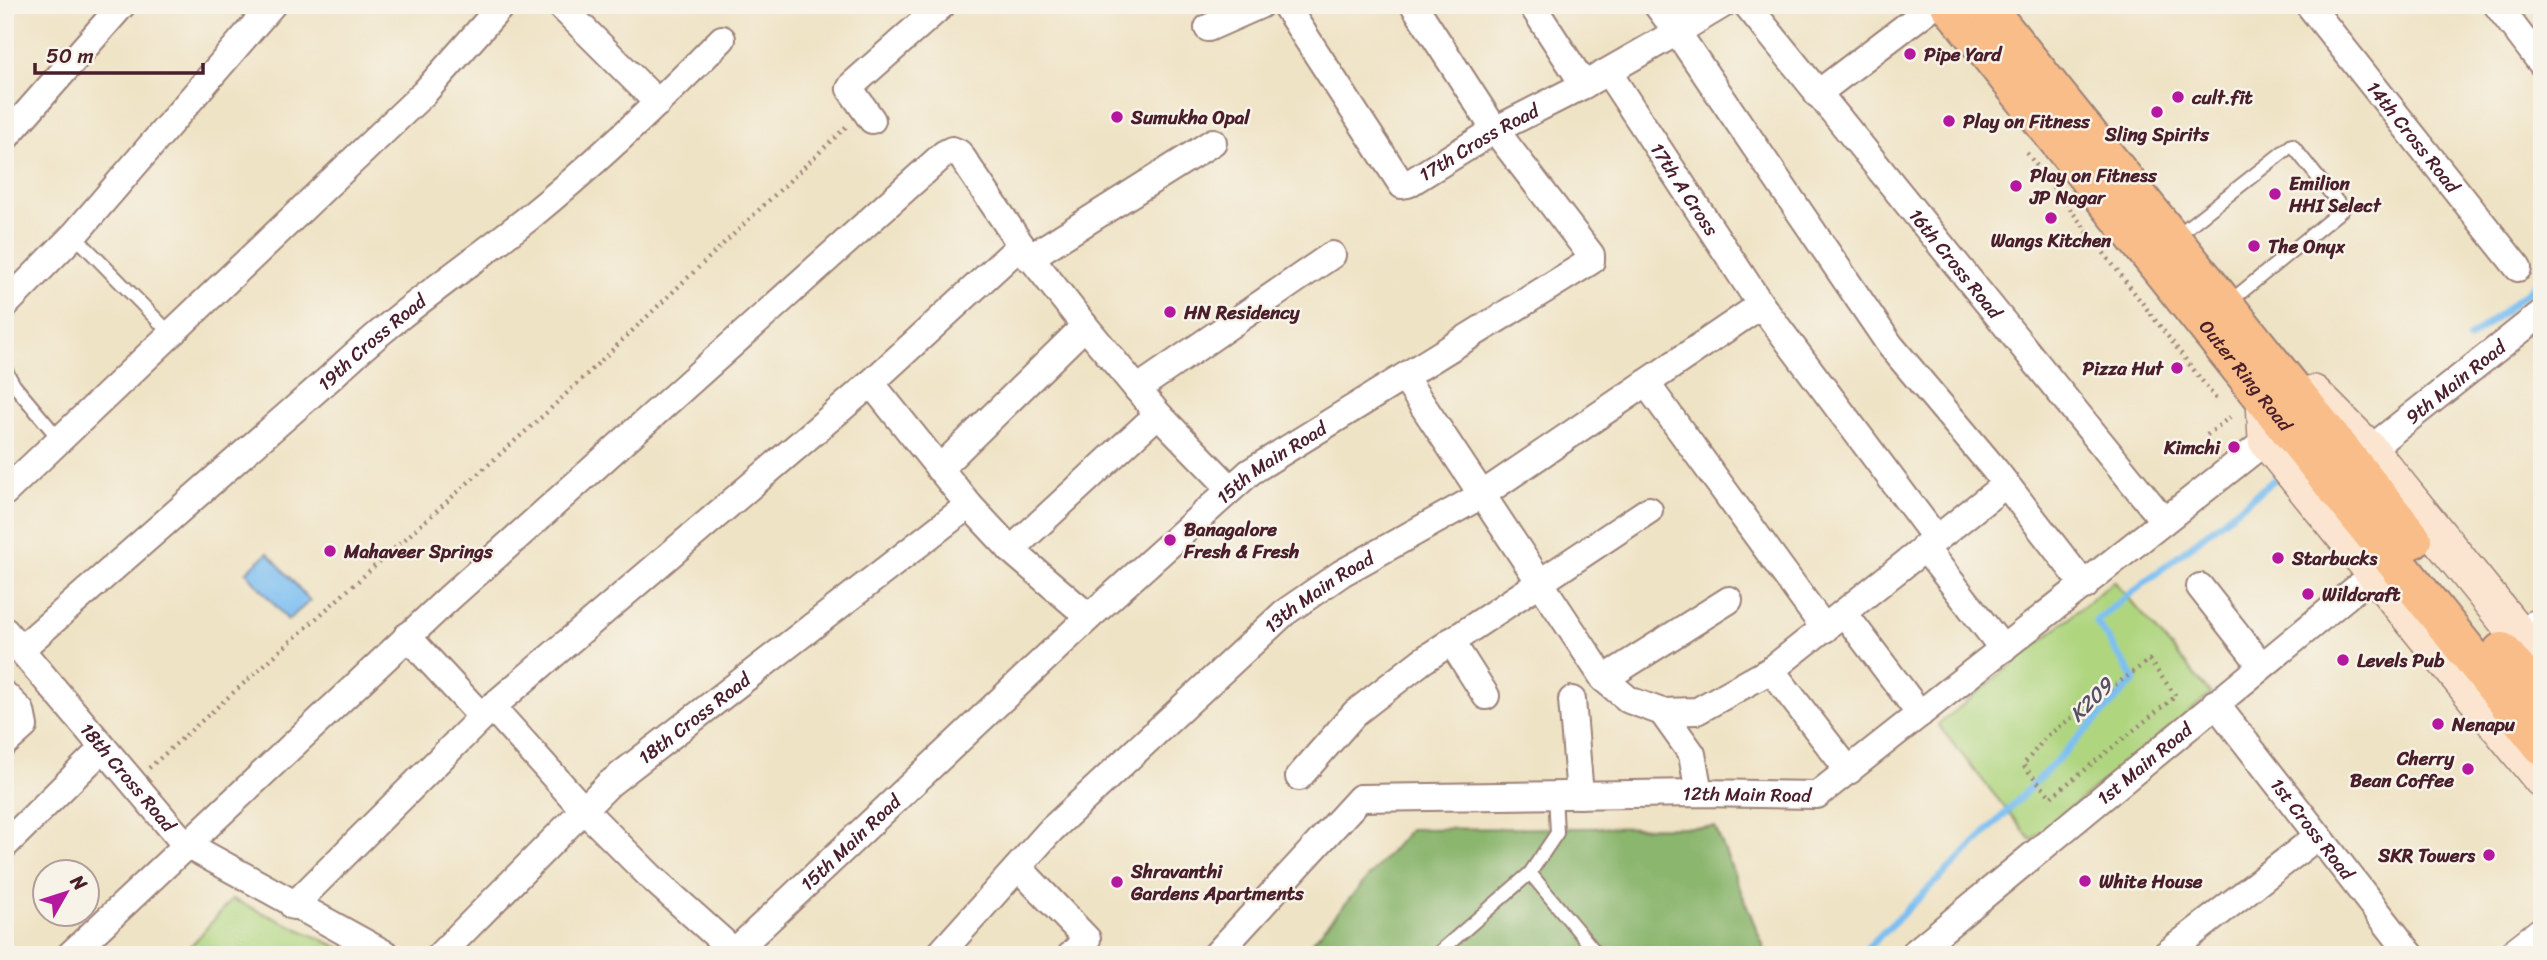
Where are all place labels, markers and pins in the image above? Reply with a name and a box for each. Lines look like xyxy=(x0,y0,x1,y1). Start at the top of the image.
place label: Pipe Yard xyxy=(1924,38,2003,71)
marker: Pipe Yard xyxy=(1902,46,1918,62)
place label: cult.fit xyxy=(2191,81,2254,114)
marker: cult.fit xyxy=(2170,89,2186,105)
place label: Sumukha Opal xyxy=(1130,101,1251,134)
marker: Sling Spirits xyxy=(2149,104,2165,120)
place label: Play on Fitness xyxy=(1963,105,2091,138)
marker: Sumukha Opal xyxy=(1109,109,1125,125)
marker: Play on Fitness xyxy=(1941,113,1957,129)
place label: Sling Spirits xyxy=(2104,118,2210,151)
place label: Play on Fitness JP Nagar xyxy=(2029,159,2158,214)
place label: Emilion HHI Select xyxy=(2288,167,2382,222)
marker: Play on Fitness JP Nagar xyxy=(2008,178,2024,194)
marker: Emilion HHI Select xyxy=(2267,186,2283,202)
marker: Wangs Kitchen xyxy=(2043,210,2059,226)
place label: Wangs Kitchen xyxy=(1991,224,2112,257)
place label: The Onyx xyxy=(2268,230,2346,263)
marker: The Onyx xyxy=(2246,238,2262,254)
place label: HN Residency xyxy=(1183,296,1301,329)
marker: HN Residency xyxy=(1162,304,1178,320)
place label: Pizza Hut xyxy=(2082,352,2164,385)
marker: Pizza Hut xyxy=(2169,360,2185,376)
place label: Kimchi xyxy=(2163,431,2222,464)
marker: Kimchi xyxy=(2226,439,2242,455)
place label: Banagalore Fresh & Fresh xyxy=(1183,513,1299,568)
marker: Banagalore Fresh & Fresh xyxy=(1162,532,1178,548)
place label: Mahaveer Springs xyxy=(343,535,494,568)
place label: Starbucks xyxy=(2291,542,2378,575)
marker: Mahaveer Springs xyxy=(322,543,338,559)
marker: Starbucks xyxy=(2270,550,2286,566)
place label: Wildcraft xyxy=(2322,578,2401,611)
marker: Wildcraft xyxy=(2300,586,2316,602)
place label: Levels Pub xyxy=(2357,644,2445,677)
marker: Levels Pub xyxy=(2335,652,2351,668)
place label: Nenapu xyxy=(2451,708,2516,741)
marker: Nenapu xyxy=(2430,716,2446,732)
place label: Cherry Bean Coffee xyxy=(2350,742,2455,797)
marker: Cherry Bean Coffee xyxy=(2460,761,2476,777)
place label: SKR Towers xyxy=(2377,839,2476,872)
marker: SKR Towers xyxy=(2481,847,2497,863)
place label: Shravanthi Gardens Apartments xyxy=(1130,855,1305,910)
place label: White House xyxy=(2099,865,2203,898)
marker: White House xyxy=(2077,873,2093,889)
marker: Shravanthi Gardens Apartments xyxy=(1109,874,1125,890)

